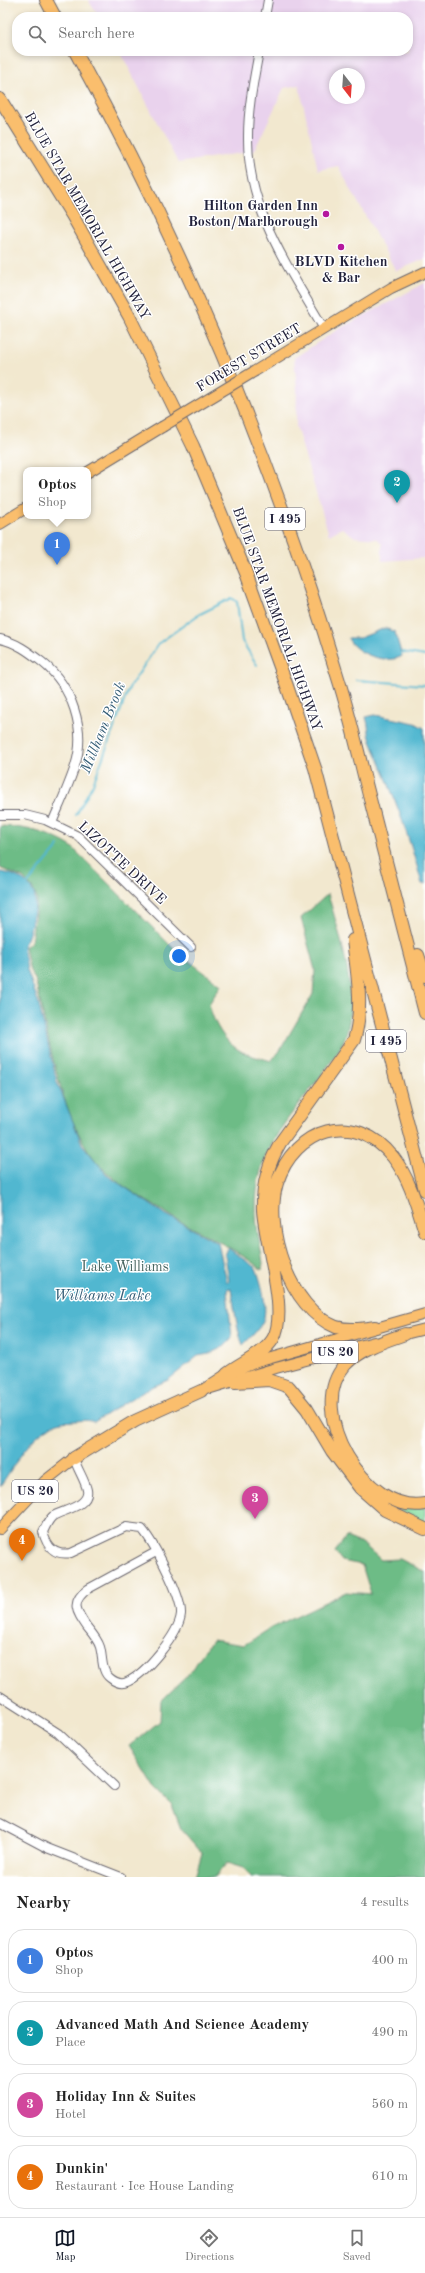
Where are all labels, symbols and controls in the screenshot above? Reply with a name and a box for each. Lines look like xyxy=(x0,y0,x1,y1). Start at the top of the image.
search box xyxy=(12,12,413,56)
icon: search xyxy=(26,23,48,45)
text: Search here xyxy=(58,27,135,42)
north arrow xyxy=(329,68,365,104)
street label: BLUE STAR MEMORIAL HIGHWAY xyxy=(22,110,152,322)
place label: Hilton Garden Inn Boston/Marlborough xyxy=(188,199,318,230)
marker: Hilton Garden Inn Boston/Marlborough xyxy=(321,209,331,219)
marker: BLVD Kitchen & Bar xyxy=(336,242,346,252)
place label: BLVD Kitchen & Bar xyxy=(294,255,388,285)
street label: FOREST STREET xyxy=(194,321,304,395)
popup xyxy=(23,467,91,519)
pin: 2 xyxy=(384,470,410,503)
text: Optos xyxy=(38,478,76,493)
text: Shop xyxy=(38,496,66,509)
street label: BLUE STAR MEMORIAL HIGHWAY xyxy=(230,505,324,733)
road number: I 495 xyxy=(265,508,305,530)
pin: 1 xyxy=(44,532,70,565)
water label: Millham Brook xyxy=(78,680,129,777)
street label: LIZOTTE DRIVE xyxy=(75,819,169,907)
your location xyxy=(169,946,189,966)
road number: I 495 xyxy=(366,1030,406,1052)
park label: Lake Williams xyxy=(81,1260,169,1274)
water label: Williams Lake xyxy=(54,1289,150,1304)
road number: US 20 xyxy=(312,1341,358,1363)
road number: US 20 xyxy=(12,1480,58,1502)
pin: 3 xyxy=(242,1486,268,1519)
pin: 4 xyxy=(9,1528,35,1561)
text: Nearby xyxy=(16,1895,71,1912)
text: 4 results xyxy=(360,1896,409,1909)
text: Optos xyxy=(55,1946,93,1961)
text: 1 xyxy=(26,1954,34,1967)
text: 400 m xyxy=(371,1954,408,1967)
text: Shop xyxy=(55,1964,83,1977)
text: Advanced Math And Science Academy xyxy=(55,2018,309,2033)
text: 2 xyxy=(26,2026,34,2039)
text: 490 m xyxy=(371,2026,408,2039)
text: Place xyxy=(55,2036,85,2049)
text: Holiday Inn & Suites xyxy=(55,2090,196,2105)
text: 3 xyxy=(26,2098,34,2111)
text: 560 m xyxy=(371,2098,408,2111)
text: Hotel xyxy=(55,2108,86,2121)
text: Dunkin' xyxy=(55,2162,108,2177)
text: 4 xyxy=(26,2170,34,2183)
text: 610 m xyxy=(371,2170,408,2183)
text: Restaurant · Ice House Landing xyxy=(55,2180,234,2193)
tab: Map xyxy=(54,2227,76,2265)
tab: Directions xyxy=(185,2227,234,2265)
tab: Saved xyxy=(343,2227,371,2265)

